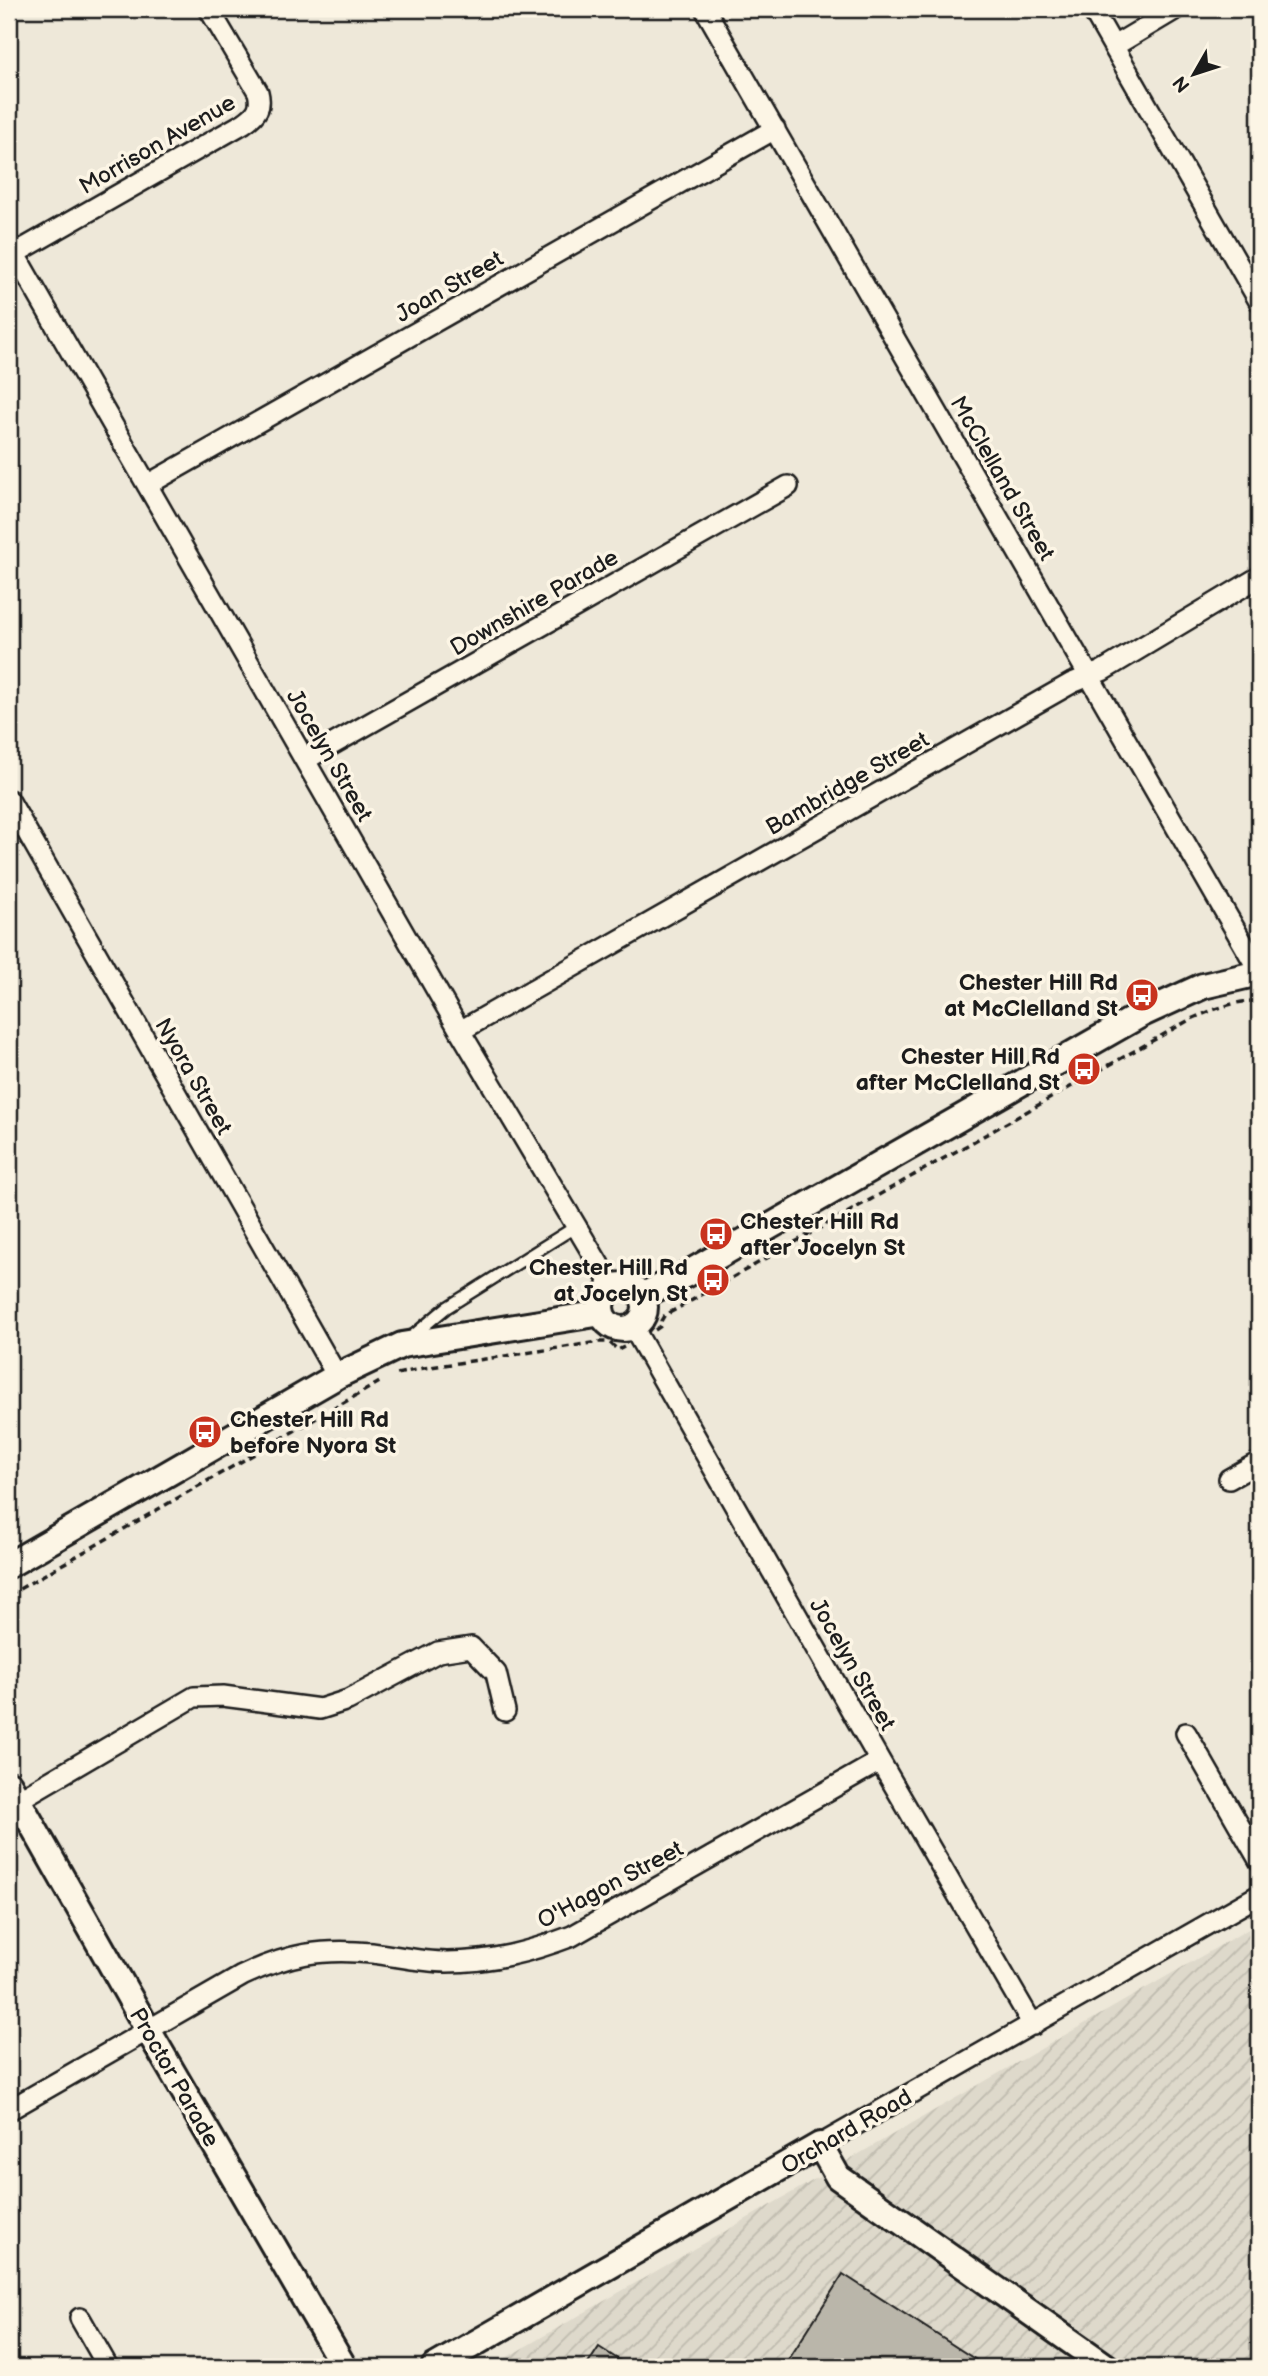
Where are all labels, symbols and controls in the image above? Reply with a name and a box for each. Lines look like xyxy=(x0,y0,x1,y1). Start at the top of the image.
north arrow xyxy=(1160,38,1230,108)
text: N xyxy=(1169,71,1195,97)
street label: Morrison Avenue xyxy=(74,89,241,201)
street label: Joan Street xyxy=(391,245,508,329)
street label: McClelland Street xyxy=(944,391,1061,566)
street label: Downshire Parade xyxy=(446,543,623,662)
street label: Jocelyn Street xyxy=(280,684,378,827)
street label: Bambridge Street xyxy=(761,726,934,842)
place label: Chester Hill Rd at McClelland St xyxy=(944,969,1118,1023)
bus stop icon: Chester Hill Rd at McClelland St xyxy=(1123,976,1161,1014)
street label: Nyora Street xyxy=(149,1013,238,1140)
place label: Chester Hill Rd after McClelland St xyxy=(856,1043,1060,1097)
bus stop icon: Chester Hill Rd after McClelland St xyxy=(1065,1050,1103,1088)
place label: Chester Hill Rd after Jocelyn St xyxy=(740,1208,905,1262)
bus stop icon: Chester Hill Rd after Jocelyn St xyxy=(697,1215,735,1253)
place label: Chester Hill Rd at Jocelyn St xyxy=(529,1254,688,1308)
bus stop icon: Chester Hill Rd at Jocelyn St xyxy=(694,1261,732,1299)
place label: Chester Hill Rd before Nyora St xyxy=(230,1406,396,1460)
bus stop icon: Chester Hill Rd before Nyora St xyxy=(186,1413,224,1451)
street label: Jocelyn Street xyxy=(803,1593,901,1736)
street label: O'Hagon Street xyxy=(533,1835,688,1935)
street label: Proctor Parade xyxy=(123,2003,225,2152)
street label: Orchard Road xyxy=(776,2083,917,2181)

